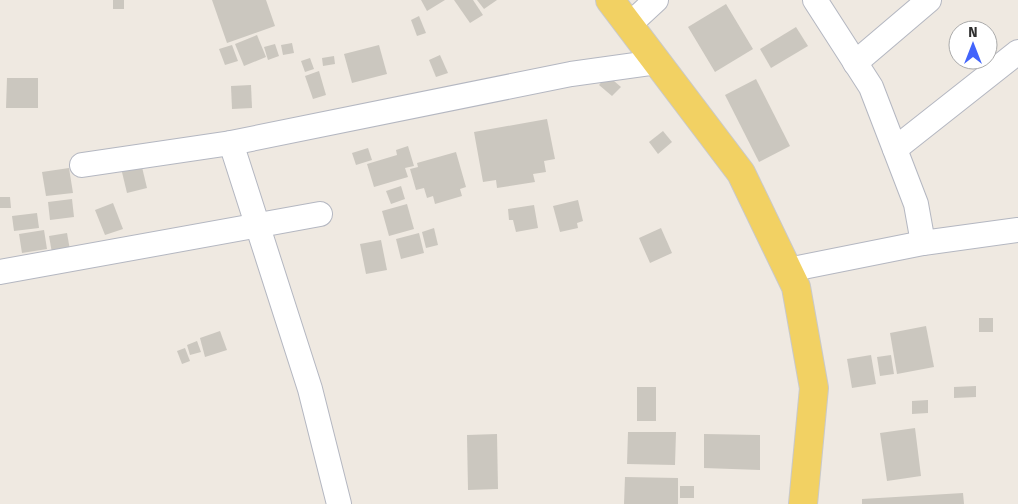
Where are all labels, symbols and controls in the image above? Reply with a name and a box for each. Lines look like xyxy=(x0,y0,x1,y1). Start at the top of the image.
north arrow xyxy=(948,20,998,70)
text: N xyxy=(968,24,978,41)

